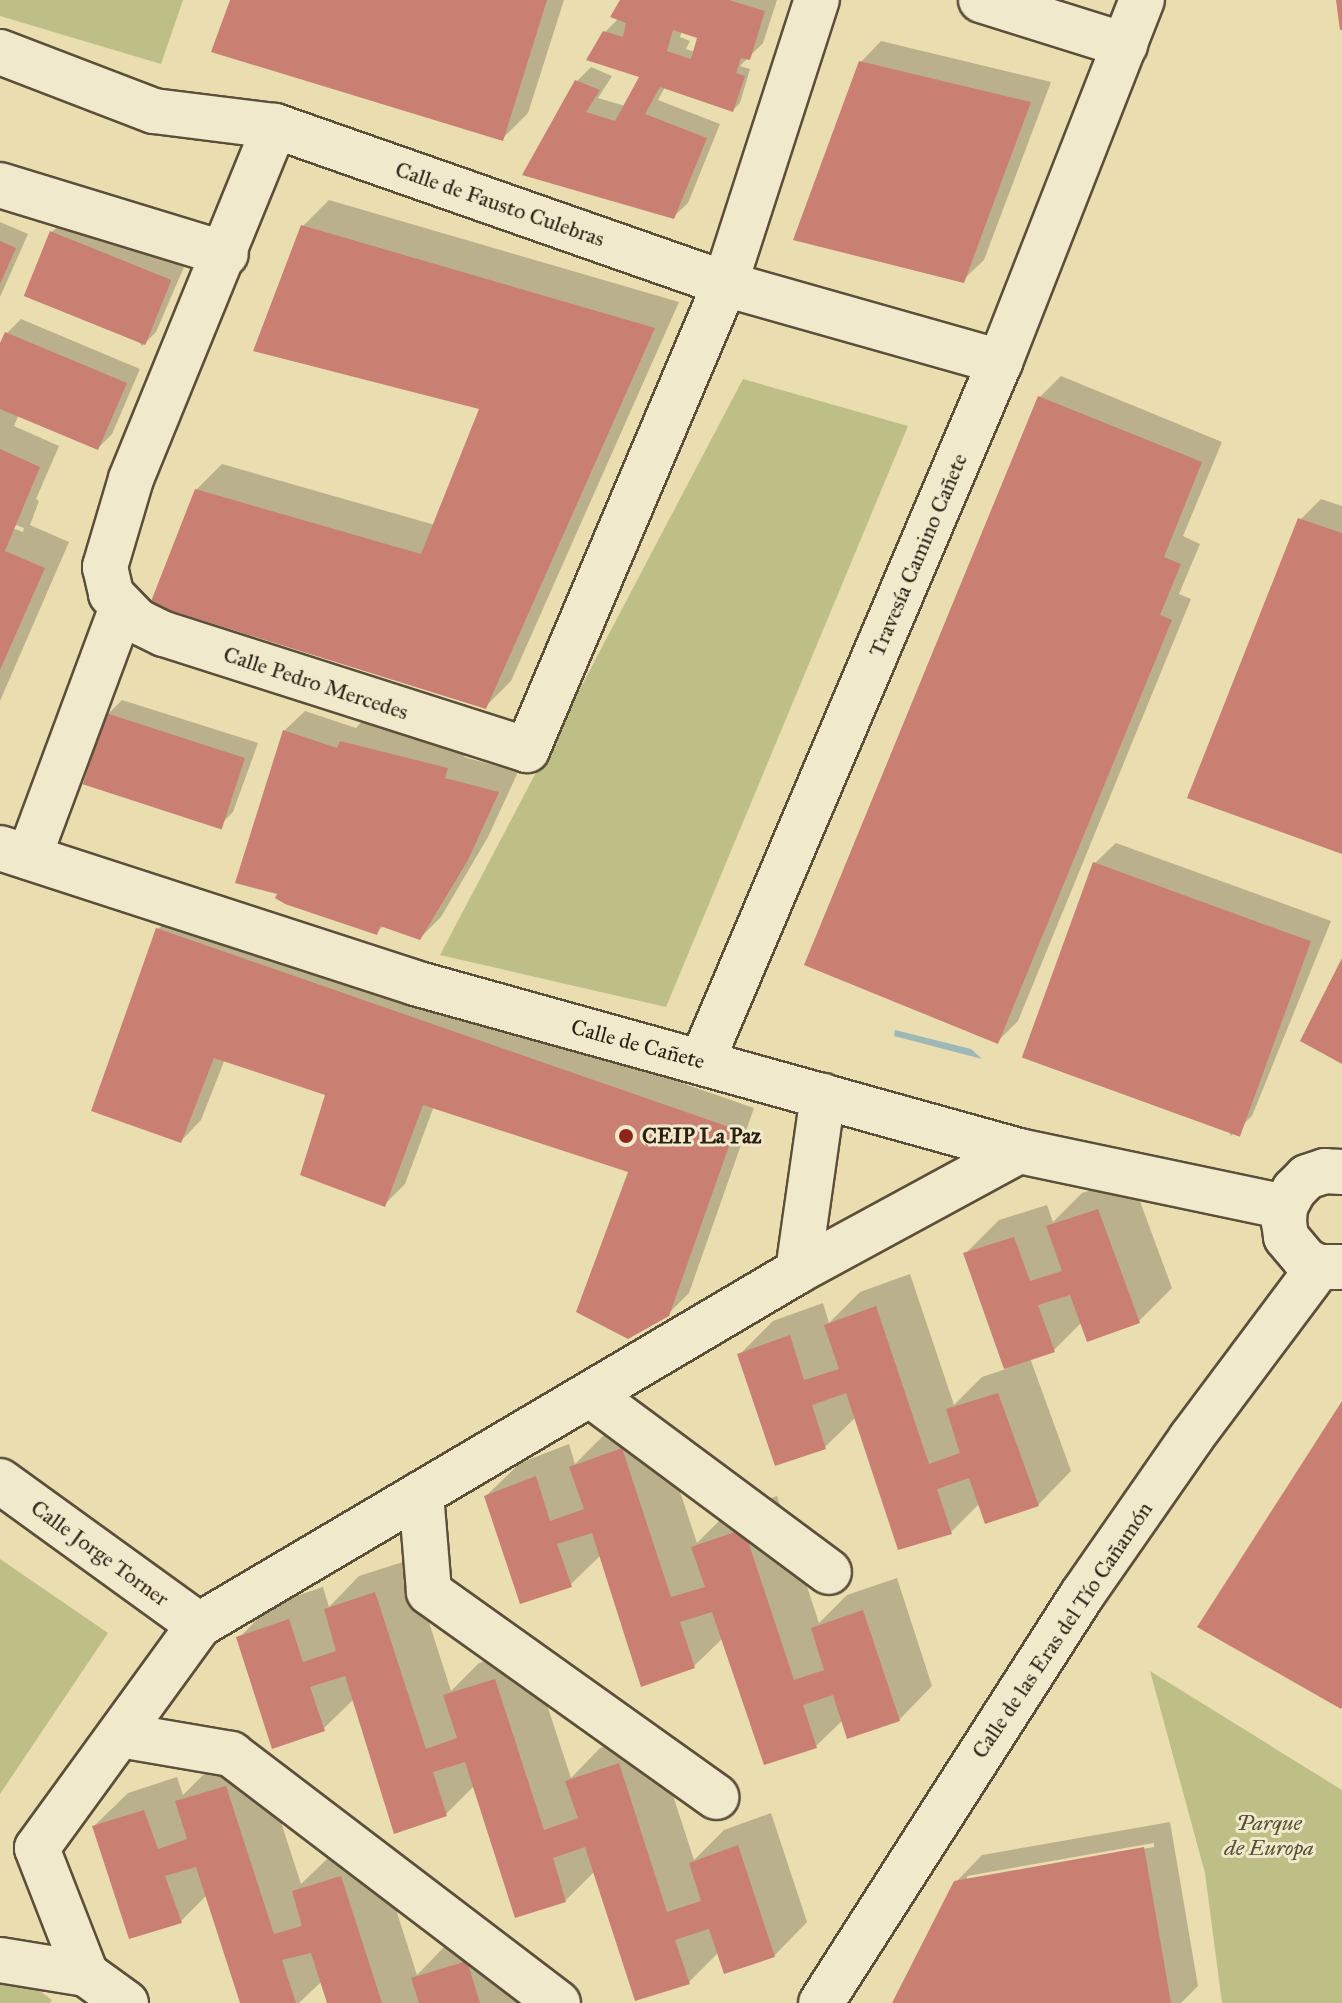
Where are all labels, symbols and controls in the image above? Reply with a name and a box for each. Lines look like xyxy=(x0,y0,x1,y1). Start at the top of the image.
street label: Calle de Fausto Culebras xyxy=(392,156,608,252)
street label: Travesía Camino Cañete xyxy=(863,449,973,661)
street label: Calle Pedro Mercedes xyxy=(220,641,412,725)
street label: Calle de Cañete xyxy=(568,1013,708,1075)
place label: CEIP La Paz xyxy=(642,1123,761,1149)
marker: CEIP La Paz xyxy=(617,1127,635,1145)
street label: Calle Jorge Torner xyxy=(26,1494,174,1612)
street label: Calle de las Eras del Tío Cañamón xyxy=(966,1497,1158,1763)
park label: Parque de Europa xyxy=(1224,1809,1314,1860)

